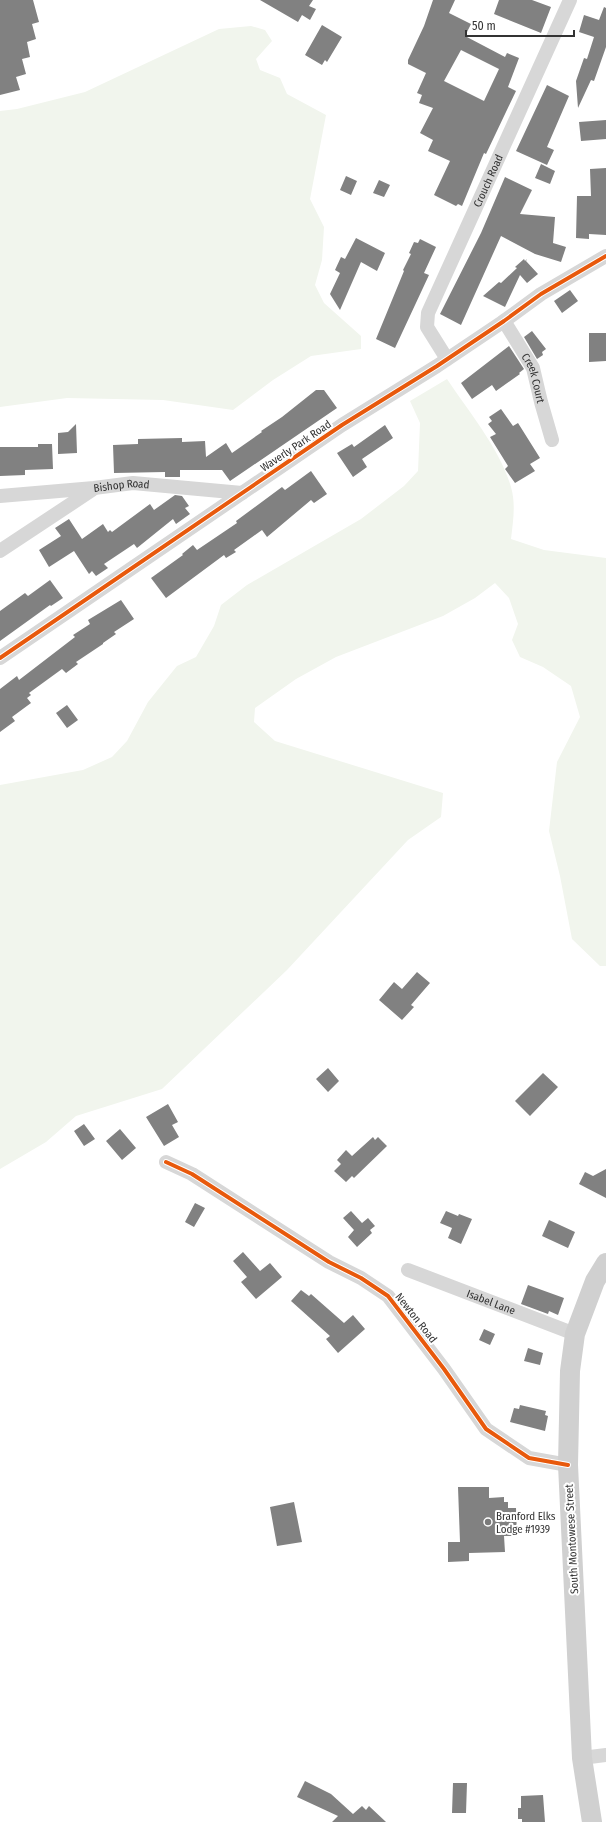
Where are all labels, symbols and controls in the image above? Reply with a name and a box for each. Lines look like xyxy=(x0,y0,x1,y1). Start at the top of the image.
scale bar xyxy=(466,12,574,38)
text: 50 m xyxy=(472,19,496,33)
street label: Crouch Road xyxy=(470,152,506,209)
street label: Creek Court xyxy=(519,351,548,405)
street label: Waverly Park Road xyxy=(258,418,334,474)
street label: Bishop Road xyxy=(93,476,150,495)
street label: Isabel Lane xyxy=(465,1287,517,1317)
street label: Newton Road xyxy=(392,1290,440,1346)
street label: South Montowese Street xyxy=(563,1483,581,1594)
place label: Branford Elks Lodge #1939 xyxy=(496,1510,556,1536)
marker: Branford Elks Lodge #1939 xyxy=(483,1517,493,1527)

